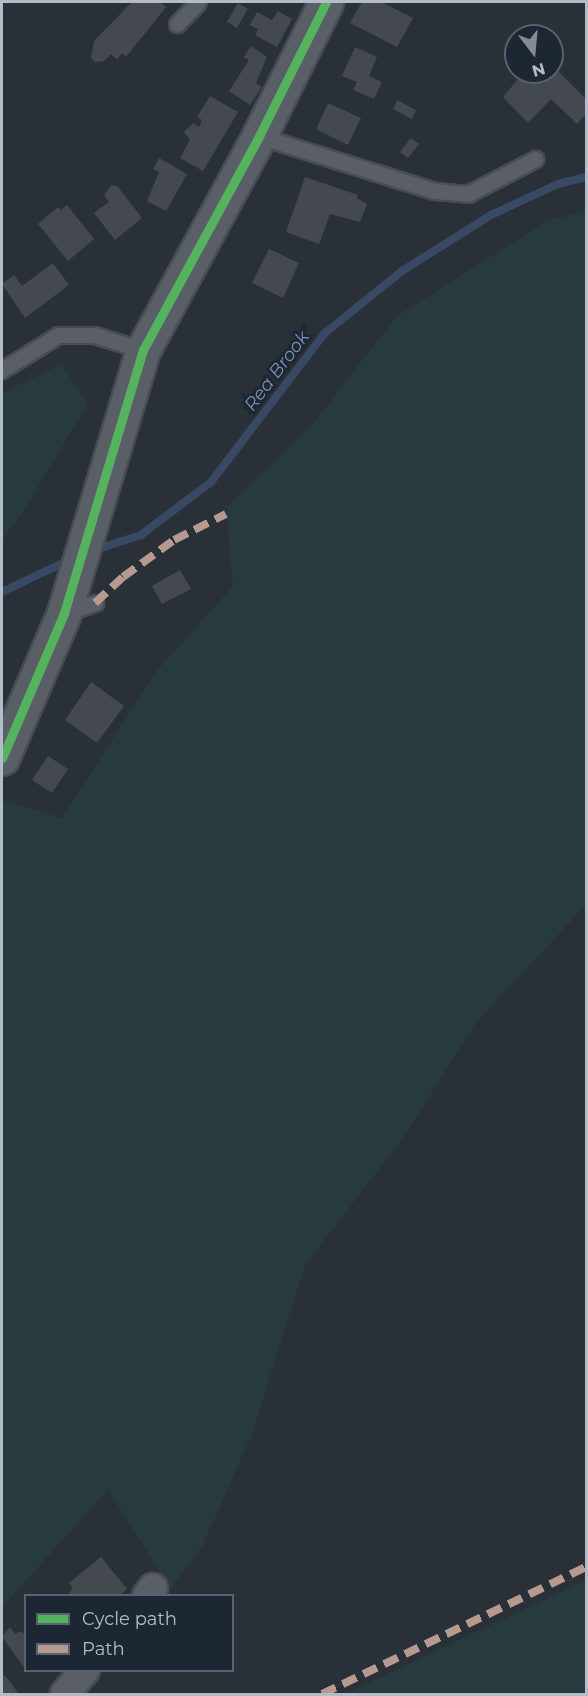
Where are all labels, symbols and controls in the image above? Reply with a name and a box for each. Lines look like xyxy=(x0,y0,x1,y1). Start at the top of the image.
north arrow xyxy=(504,24,564,84)
text: N xyxy=(530,59,547,81)
water label: Rea Brook xyxy=(240,327,314,415)
legend xyxy=(24,1594,234,1672)
text: Cycle path xyxy=(82,1608,177,1630)
text: Path xyxy=(82,1638,125,1660)

